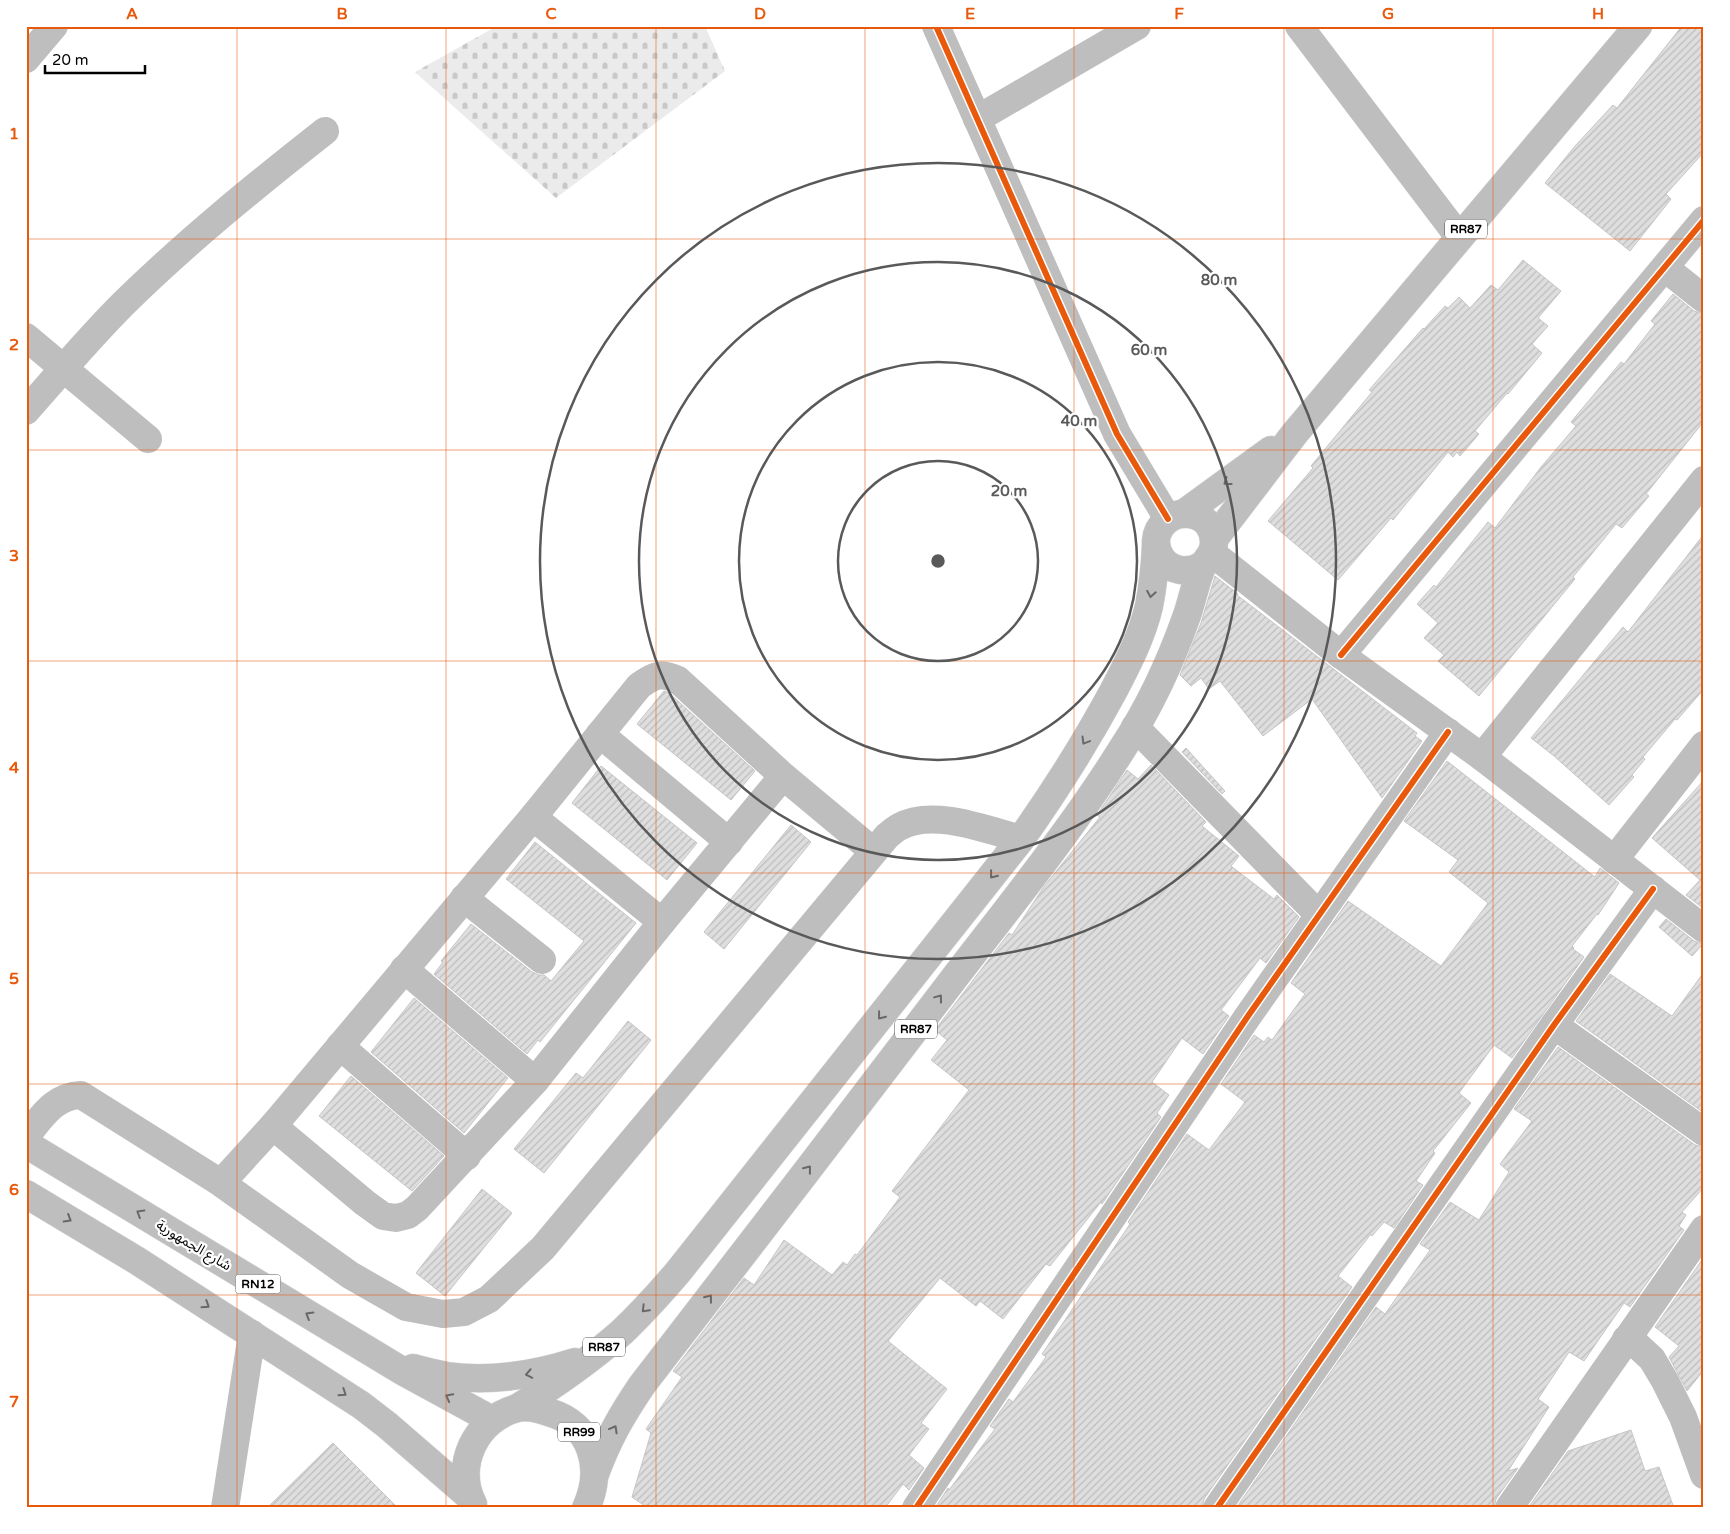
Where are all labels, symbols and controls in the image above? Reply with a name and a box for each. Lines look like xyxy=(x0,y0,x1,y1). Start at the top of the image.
text: A xyxy=(126,4,138,24)
text: B xyxy=(336,4,348,24)
text: C xyxy=(545,4,557,24)
text: D xyxy=(754,4,766,24)
text: E xyxy=(965,4,975,24)
text: F xyxy=(1174,4,1184,24)
text: G xyxy=(1382,4,1394,24)
text: H xyxy=(1592,4,1604,24)
scale bar xyxy=(45,42,145,74)
text: 20 m xyxy=(52,51,89,69)
text: 1 xyxy=(9,124,19,144)
road number: RR87 xyxy=(1445,220,1487,238)
text: 80 m xyxy=(1201,271,1237,289)
text: 2 xyxy=(9,335,19,355)
text: 60 m xyxy=(1131,341,1167,359)
text: 40 m xyxy=(1061,412,1097,430)
one-way arrow xyxy=(1224,476,1233,484)
text: 20 m xyxy=(991,482,1027,500)
text: 3 xyxy=(9,546,19,566)
centre of rings xyxy=(929,552,947,570)
one-way arrow xyxy=(1146,589,1157,598)
one-way arrow xyxy=(1082,736,1092,745)
text: 4 xyxy=(9,758,19,778)
one-way arrow xyxy=(990,869,998,878)
text: 5 xyxy=(9,969,19,989)
one-way arrow xyxy=(933,994,942,1004)
one-way arrow xyxy=(879,1010,887,1019)
road number: RR87 xyxy=(895,1020,937,1038)
one-way arrow xyxy=(803,1166,811,1175)
text: 6 xyxy=(9,1180,19,1200)
one-way arrow xyxy=(136,1209,145,1219)
one-way arrow xyxy=(63,1213,72,1223)
street label: شارع الجمهورية xyxy=(152,1216,234,1276)
road number: RN12 xyxy=(236,1274,280,1294)
one-way arrow xyxy=(703,1294,712,1304)
one-way arrow xyxy=(201,1299,210,1308)
one-way arrow xyxy=(642,1303,651,1312)
one-way arrow xyxy=(306,1311,315,1321)
road number: RR87 xyxy=(583,1338,625,1356)
one-way arrow xyxy=(524,1368,533,1379)
one-way arrow xyxy=(337,1387,346,1397)
text: 7 xyxy=(9,1392,19,1412)
one-way arrow xyxy=(445,1393,454,1403)
road number: RR99 xyxy=(558,1422,600,1441)
one-way arrow xyxy=(608,1426,618,1435)

